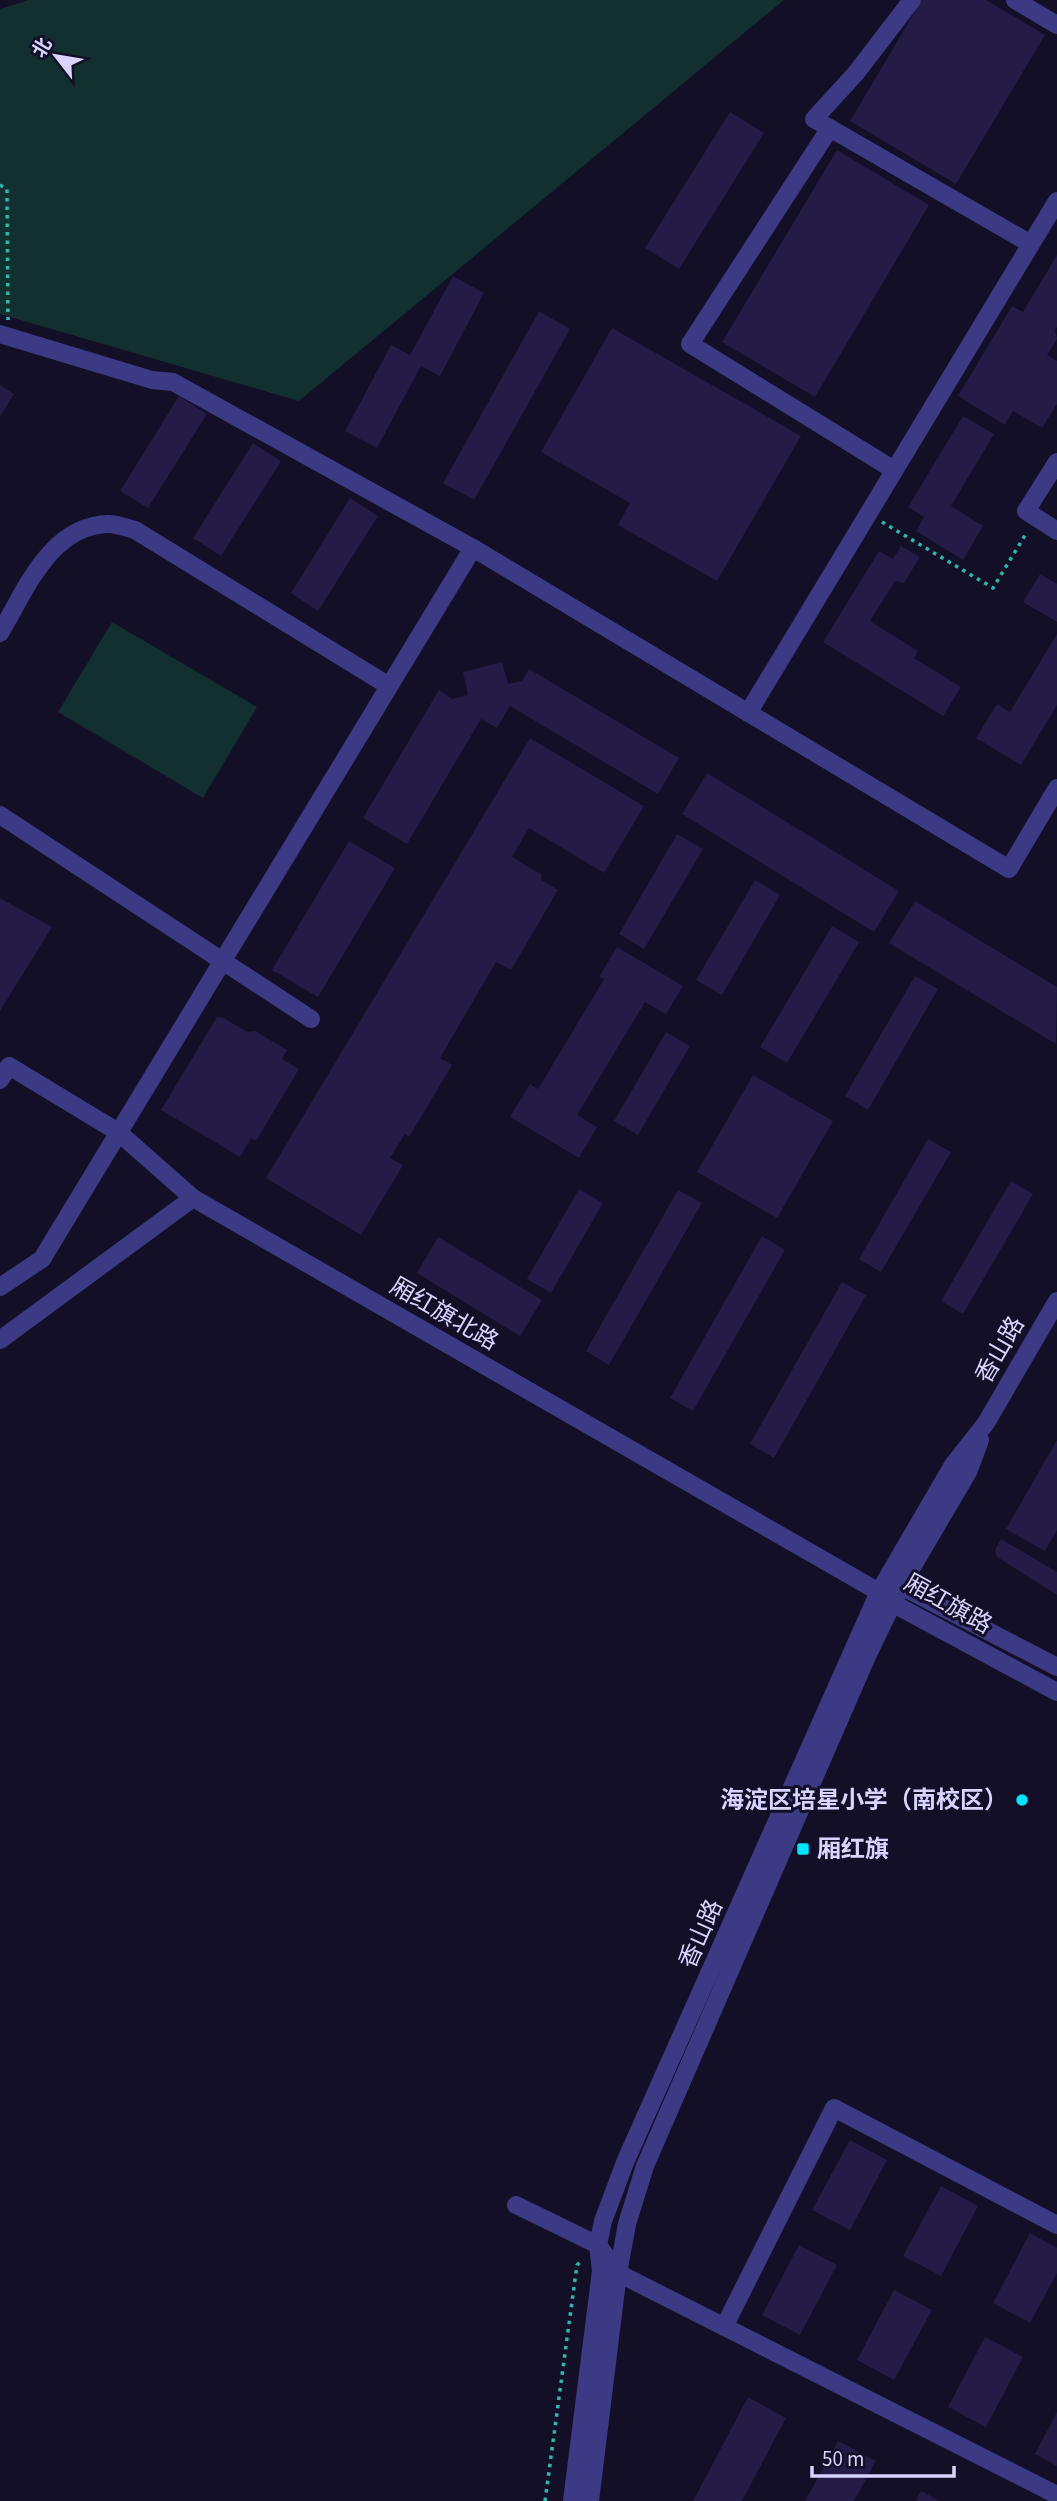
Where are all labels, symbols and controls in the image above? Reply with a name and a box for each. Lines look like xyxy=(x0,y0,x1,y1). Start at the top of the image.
north arrow xyxy=(21,21,91,91)
text: 北 xyxy=(26,33,59,63)
street label: 厢红旗北路 xyxy=(383,1269,505,1359)
street label: 香山路 xyxy=(967,1310,1033,1390)
street label: 厢红旗路 xyxy=(898,1565,998,1643)
place label: 海淀区培星小学（南校区） xyxy=(720,1783,1008,1818)
marker: 海淀区培星小学（南校区） xyxy=(1014,1792,1030,1808)
place label: 厢红旗 xyxy=(817,1832,889,1867)
marker: 厢红旗 xyxy=(795,1841,811,1857)
street label: 香山路 xyxy=(670,1894,732,1974)
scale bar xyxy=(812,2434,954,2478)
text: 50 m xyxy=(822,2444,864,2474)

